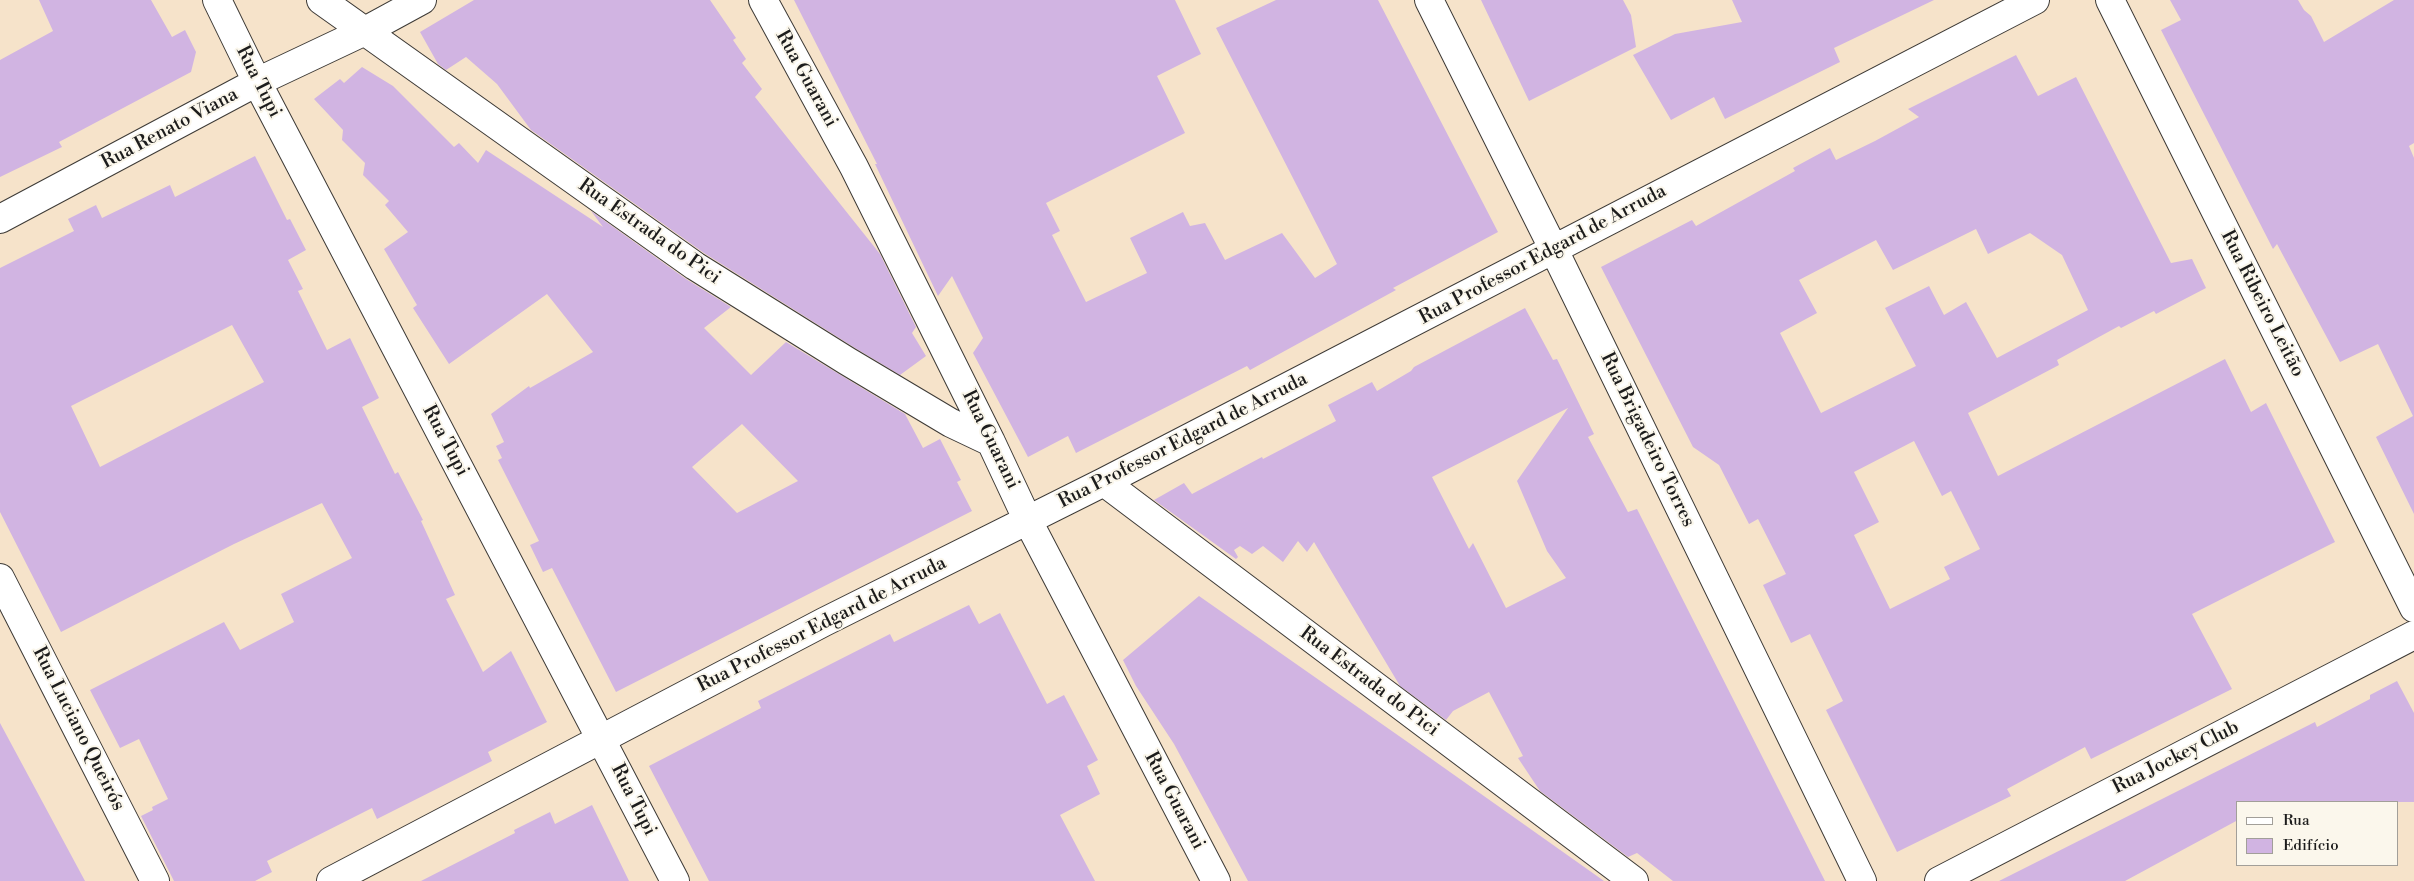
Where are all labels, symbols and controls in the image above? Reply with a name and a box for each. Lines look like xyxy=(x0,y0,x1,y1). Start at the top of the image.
street label: Rua Guarani xyxy=(770,27,842,131)
street label: Rua Tupi xyxy=(230,42,286,122)
street label: Rua Renato Viana xyxy=(98,83,242,175)
street label: Rua Estrada do Pici xyxy=(573,174,725,290)
street label: Rua Professor Edgard de Arruda xyxy=(1416,180,1670,330)
street label: Rua Ribeiro Leitão xyxy=(2215,227,2309,381)
street label: Rua Brigadeiro Torres xyxy=(1595,349,1699,531)
street label: Rua Professor Edgard de Arruda xyxy=(1055,368,1311,514)
street label: Rua Guarani xyxy=(956,387,1024,493)
street label: Rua Tupi xyxy=(417,401,473,481)
street label: Rua Professor Edgard de Arruda xyxy=(694,552,950,698)
street label: Rua Estrada do Pici xyxy=(1295,622,1443,742)
street label: Rua Luciano Queirós xyxy=(27,643,129,815)
street label: Rua Jockey Club xyxy=(2109,716,2243,800)
street label: Rua Guarani xyxy=(1139,748,1209,854)
street label: Rua Tupi xyxy=(605,760,661,840)
legend xyxy=(2236,801,2399,866)
text: Rua xyxy=(2283,811,2310,830)
text: Edifício xyxy=(2283,836,2339,855)

